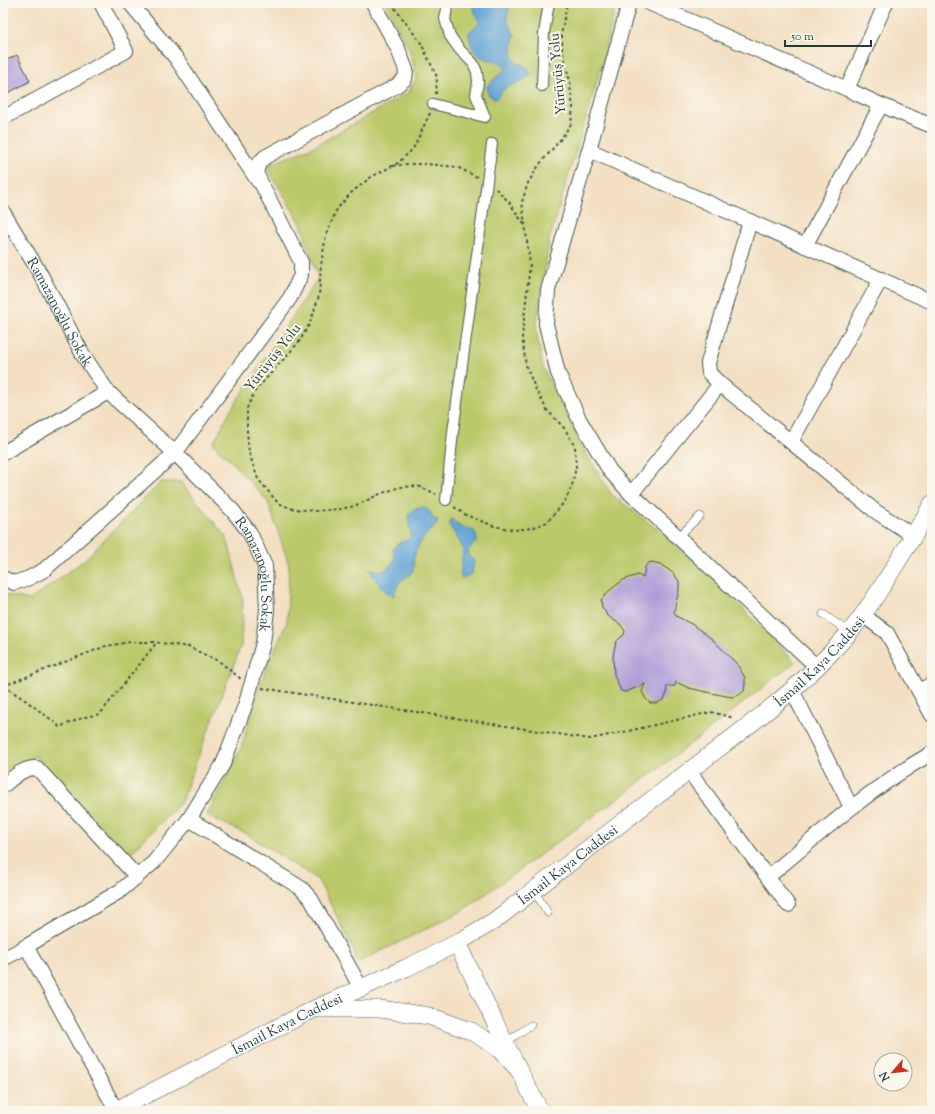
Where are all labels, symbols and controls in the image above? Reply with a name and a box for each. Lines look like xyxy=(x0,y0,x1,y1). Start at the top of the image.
scale bar xyxy=(785,22,871,48)
text: 50 m xyxy=(790,28,814,46)
street label: Yürüyüş Yolu xyxy=(545,32,573,116)
street label: Ramazanoğlu Sokak xyxy=(21,254,96,372)
street label: Yürüyüş Yolu xyxy=(240,320,307,397)
street label: Ramazanoğlu Sokak xyxy=(229,513,275,634)
street label: İsmail Kaya Caddesi xyxy=(771,613,871,713)
street label: İsmail Kaya Caddesi xyxy=(515,821,623,911)
street label: İsmail Kaya Caddesi xyxy=(229,990,346,1061)
north arrow xyxy=(873,1052,913,1092)
text: N xyxy=(876,1068,895,1085)

